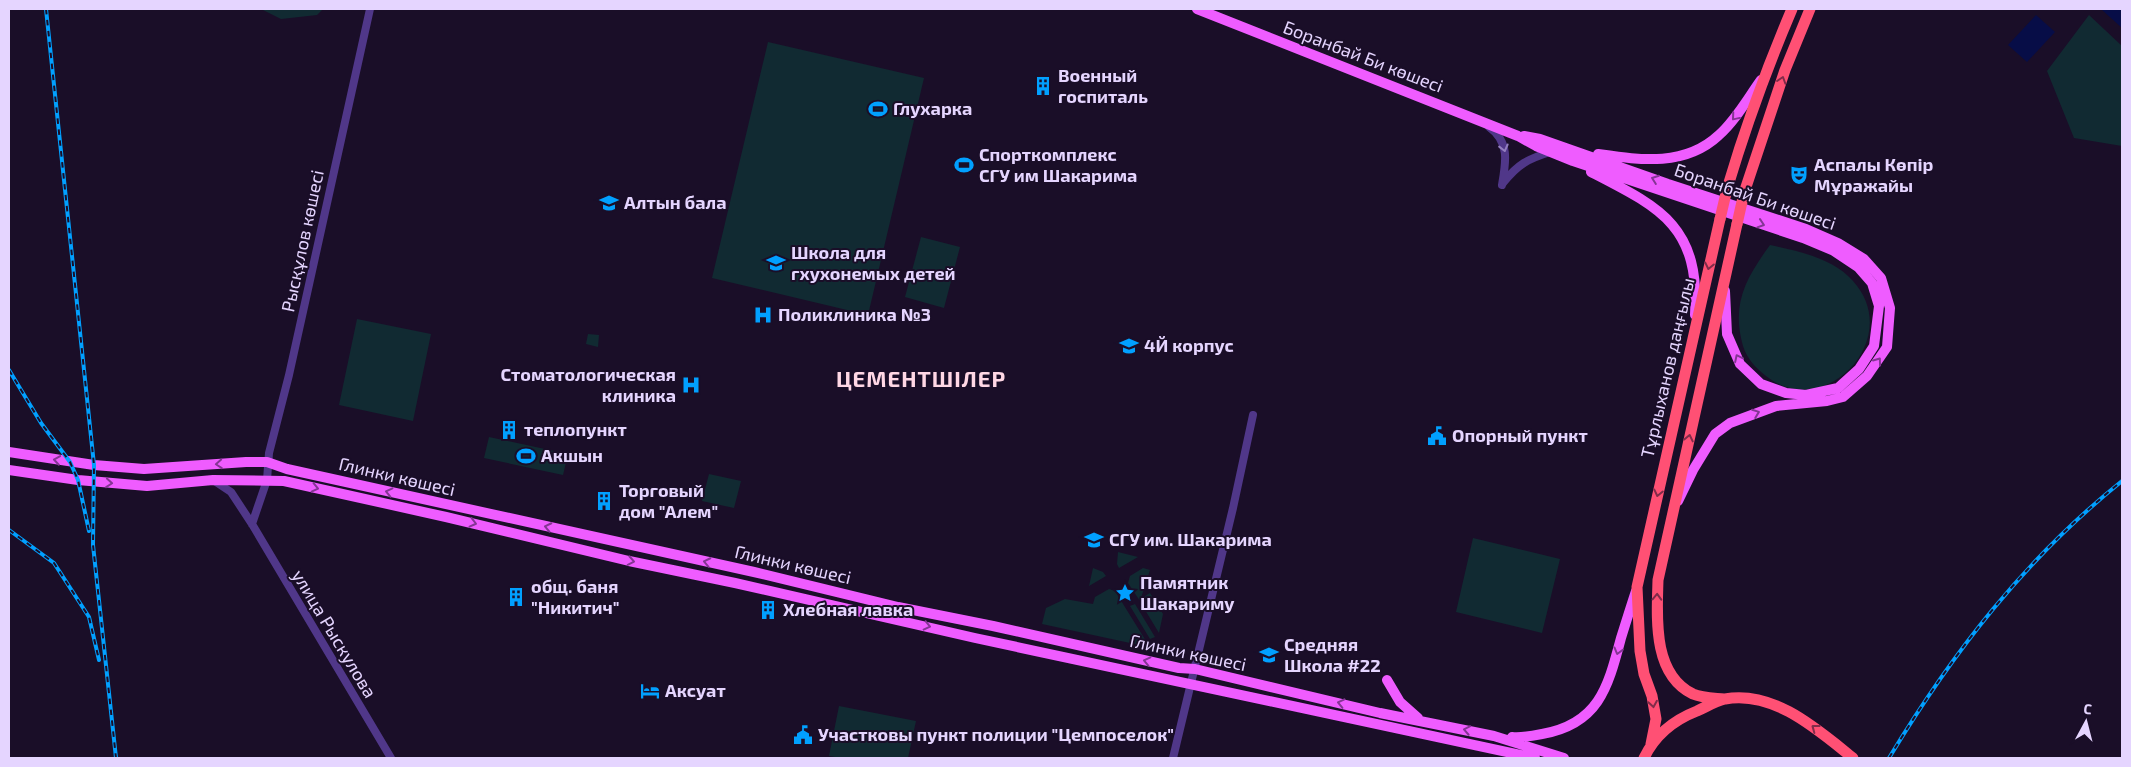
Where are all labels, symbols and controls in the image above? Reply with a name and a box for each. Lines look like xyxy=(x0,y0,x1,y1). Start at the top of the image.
street label: Боранбай Би көшесі xyxy=(1280,15,1446,97)
place label: Военный госпиталь xyxy=(1058,64,1148,107)
building icon: Военный госпиталь xyxy=(1032,75,1054,97)
one-way arrow xyxy=(1776,77,1786,85)
place label: Глухарка xyxy=(893,97,972,119)
sports icon: Глухарка xyxy=(867,98,889,120)
one-way arrow xyxy=(1732,111,1741,120)
place label: Спорткомплекс СГУ им Шакарима xyxy=(979,143,1137,186)
one-way arrow xyxy=(1498,144,1509,153)
place label: Аспалы Көпір Мұражайы xyxy=(1814,153,1933,196)
sports icon: Спорткомплекс СГУ им Шакарима xyxy=(953,154,975,176)
street label: Боранбай Би көшесі xyxy=(1672,158,1839,234)
theatre icon: Аспалы Көпір Мұражайы xyxy=(1788,164,1810,186)
street label: Рысқұлов көшесі xyxy=(276,168,328,314)
one-way arrow xyxy=(1651,175,1660,185)
place label: Алтын бала xyxy=(624,191,727,213)
school or university icon: Алтын бала xyxy=(598,192,620,214)
one-way arrow xyxy=(1756,218,1765,228)
place label: Школа для гхухонемых детей xyxy=(791,241,956,284)
school or university icon: Школа для гхухонемых детей xyxy=(765,252,787,274)
one-way arrow xyxy=(1704,262,1715,271)
street label: Тұрлыханов даңғылы xyxy=(1636,276,1698,460)
place label: Поликлиника №3 xyxy=(778,303,931,325)
hospital icon: Поликлиника №3 xyxy=(752,304,774,326)
place label: 4Й корпус xyxy=(1144,334,1234,356)
school or university icon: 4Й корпус xyxy=(1118,335,1140,357)
one-way arrow xyxy=(1734,354,1744,363)
one-way arrow xyxy=(1872,358,1880,367)
place label: Стоматологическая клиника xyxy=(501,363,676,406)
district label: ЦЕМЕНТШІЛЕР xyxy=(836,365,1006,391)
hospital icon: Стоматологическая клиника xyxy=(680,374,702,396)
one-way arrow xyxy=(1751,409,1759,419)
place label: теплопункт xyxy=(524,418,627,440)
building icon: теплопункт xyxy=(498,419,520,441)
place label: Опорный пункт xyxy=(1452,424,1588,446)
public building icon: Опорный пункт xyxy=(1426,425,1448,447)
one-way arrow xyxy=(1683,434,1694,443)
place label: Акшын xyxy=(541,444,603,466)
sports icon: Акшын xyxy=(515,445,537,467)
street label: Глинки көшесі xyxy=(337,452,457,500)
one-way arrow xyxy=(53,455,61,465)
one-way arrow xyxy=(214,458,222,469)
one-way arrow xyxy=(105,477,113,488)
place label: Торговый дом "Алем" xyxy=(619,479,718,522)
one-way arrow xyxy=(310,482,319,493)
one-way arrow xyxy=(385,487,394,498)
one-way arrow xyxy=(1653,489,1664,498)
building icon: Торговый дом "Алем" xyxy=(593,490,615,512)
one-way arrow xyxy=(469,517,478,528)
one-way arrow xyxy=(544,522,552,533)
place label: СГУ им. Шакарима xyxy=(1109,528,1272,550)
school or university icon: СГУ им. Шакарима xyxy=(1083,529,1105,551)
street label: Глинки көшесі xyxy=(733,540,853,588)
one-way arrow xyxy=(627,555,636,566)
one-way arrow xyxy=(702,557,711,568)
street label: улица Рыскулова xyxy=(288,565,382,702)
place label: Памятник Шакариму xyxy=(1140,571,1235,614)
place label: общ. баня "Никитич" xyxy=(531,575,619,618)
place icon: Памятник Шакариму xyxy=(1114,582,1136,604)
building icon: общ. баня "Никитич" xyxy=(505,586,527,608)
one-way arrow xyxy=(1652,593,1663,601)
place label: Хлебная лавка xyxy=(783,598,913,620)
building icon: Хлебная лавка xyxy=(757,599,779,621)
one-way arrow xyxy=(922,620,931,631)
street label: Глинки көшесі xyxy=(1128,629,1248,675)
place label: Средняя Школа #22 xyxy=(1284,633,1381,676)
school or university icon: Средняя Школа #22 xyxy=(1258,644,1280,666)
one-way arrow xyxy=(1613,646,1624,655)
one-way arrow xyxy=(1142,656,1151,667)
place label: Аксуат xyxy=(665,679,726,701)
hotel icon: Аксуат xyxy=(639,680,661,702)
north arrow xyxy=(2061,697,2111,747)
one-way arrow xyxy=(1336,698,1345,709)
one-way arrow xyxy=(1648,700,1658,708)
text: С xyxy=(2083,700,2093,718)
place label: Участковы пункт полиции "Цемпоселок" xyxy=(818,723,1174,745)
public building icon: Участковы пункт полиции "Цемпоселок" xyxy=(792,724,814,746)
one-way arrow xyxy=(1463,725,1471,735)
one-way arrow xyxy=(1811,725,1821,734)

